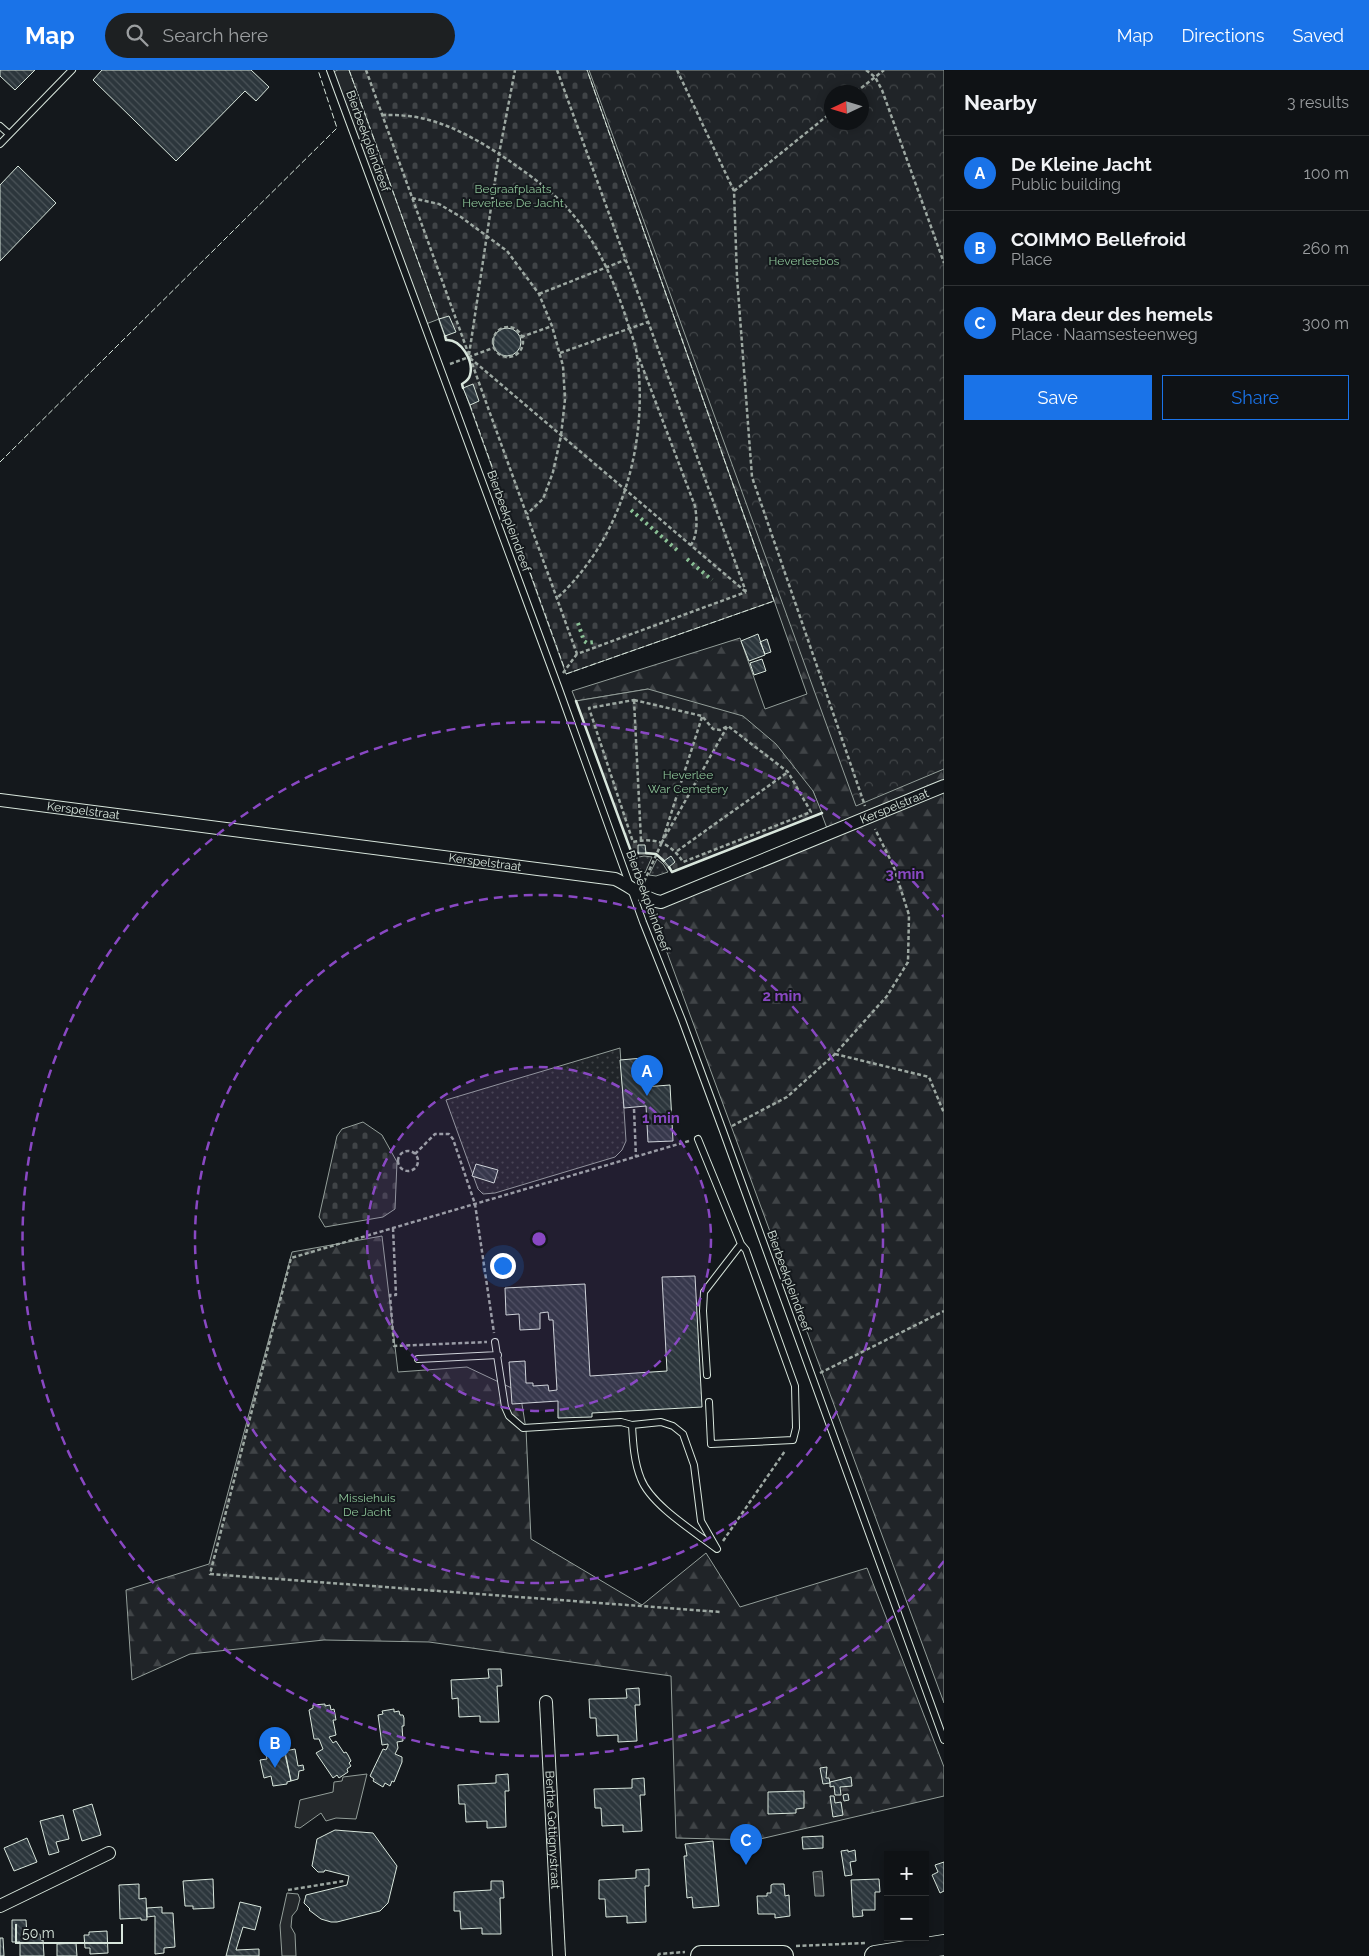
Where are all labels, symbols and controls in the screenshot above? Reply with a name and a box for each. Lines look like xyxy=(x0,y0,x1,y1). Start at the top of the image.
search box xyxy=(105,13,455,58)
text: Map xyxy=(25,21,75,50)
icon: search xyxy=(123,21,151,49)
text: Search here xyxy=(163,24,268,46)
text: Map xyxy=(1117,25,1153,46)
text: Directions xyxy=(1181,25,1265,46)
text: Saved xyxy=(1293,25,1344,46)
north arrow xyxy=(824,85,869,130)
street label: Bierbeekpleindreef xyxy=(343,89,393,194)
text: Nearby xyxy=(964,90,1037,115)
text: 3 results xyxy=(1287,93,1349,112)
text: De Kleine Jacht xyxy=(1011,153,1152,175)
text: A xyxy=(975,164,985,183)
text: 100 m xyxy=(1304,164,1349,183)
text: Public building xyxy=(1011,175,1121,194)
park label: Begraafplaats Heverlee De Jacht xyxy=(462,182,564,210)
text: COIMMO Bellefroid xyxy=(1011,228,1186,250)
text: B xyxy=(975,239,985,258)
text: 260 m xyxy=(1302,239,1349,258)
text: Place xyxy=(1011,250,1052,269)
park label: Heverleebos xyxy=(769,254,840,268)
text: Mara deur des hemels xyxy=(1011,303,1213,325)
text: C xyxy=(975,314,985,333)
text: 300 m xyxy=(1302,314,1349,333)
text: Place · Naamsesteenweg xyxy=(1011,325,1198,344)
button: Save xyxy=(964,375,1152,420)
button: Share xyxy=(1162,375,1349,420)
street label: Bierbeekpleindreef xyxy=(484,469,534,574)
park label: Heverlee War Cemetery xyxy=(648,768,729,796)
street label: Kerspelstraat xyxy=(858,786,931,827)
street label: Kerspelstraat xyxy=(46,799,121,822)
street label: Bierbeekpleindreef xyxy=(623,849,673,954)
street label: Kerspelstraat xyxy=(448,851,522,874)
text: 3 min xyxy=(886,865,924,883)
text: 2 min xyxy=(763,987,801,1005)
pin: A xyxy=(631,1055,663,1096)
text: 1 min xyxy=(642,1109,680,1127)
street label: Bierbeekpleindreef xyxy=(764,1229,814,1334)
centre of rings xyxy=(530,1230,548,1248)
your location xyxy=(490,1253,516,1279)
park label: Missiehuis De Jacht xyxy=(339,1491,396,1519)
pin: B xyxy=(259,1727,291,1768)
street label: Berthe Gottignystraat xyxy=(543,1770,563,1889)
pin: C xyxy=(730,1824,762,1865)
map controls xyxy=(884,1851,929,1941)
button: + xyxy=(884,1851,929,1896)
button: − xyxy=(884,1896,929,1941)
scale bar xyxy=(15,1921,122,1944)
text: 50 m xyxy=(22,1925,55,1941)

